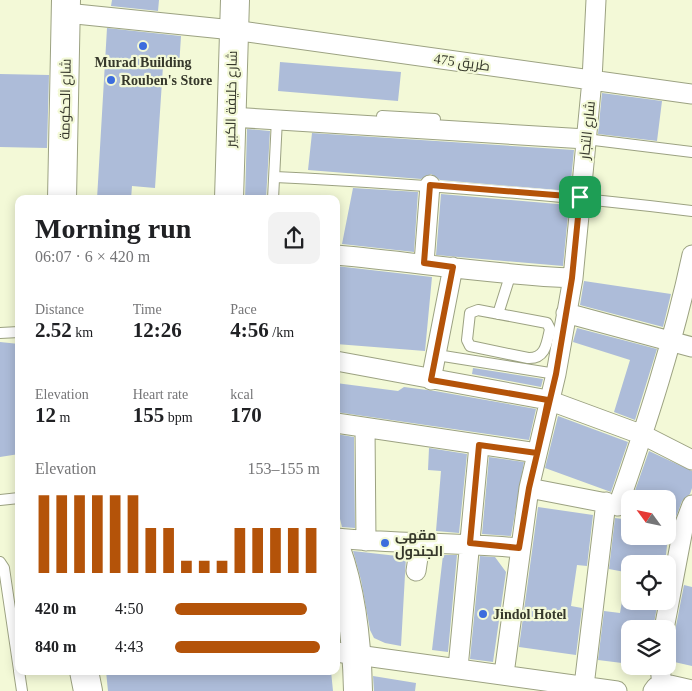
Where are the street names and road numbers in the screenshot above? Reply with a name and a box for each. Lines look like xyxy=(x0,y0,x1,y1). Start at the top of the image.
street label: شارع خليفة الكبير xyxy=(223,51,241,148)
street label: طريق 475 xyxy=(433,51,491,75)
street label: شارع الحكومة xyxy=(57,58,75,140)
street label: شارع التجار xyxy=(577,100,599,161)

